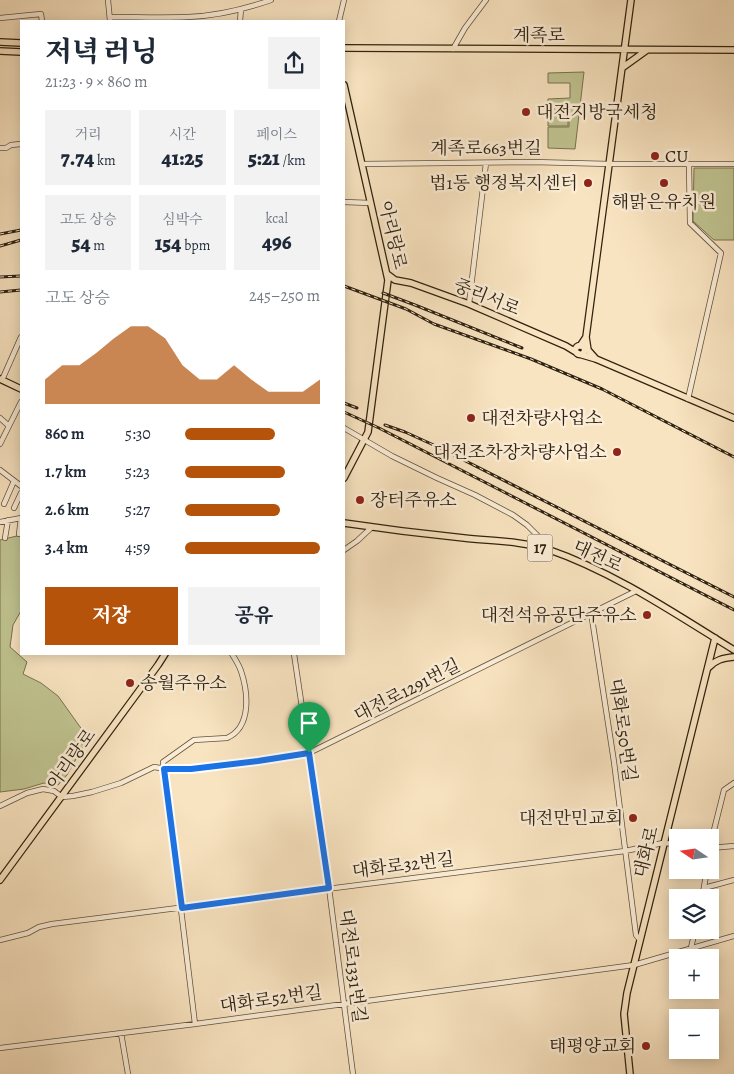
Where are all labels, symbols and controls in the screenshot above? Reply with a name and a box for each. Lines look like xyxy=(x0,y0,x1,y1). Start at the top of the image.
street label: 계족로 xyxy=(513,23,565,47)
text: 저녁 러닝 xyxy=(45,33,158,71)
button: share xyxy=(268,37,320,89)
text: 21:23 · 9 × 860 m xyxy=(45,71,148,93)
place label: 대전지방국세청 xyxy=(536,100,658,124)
marker: 대전지방국세청 xyxy=(520,106,532,118)
text: 거리 xyxy=(75,125,102,144)
text: 시간 xyxy=(169,125,196,144)
text: 페이스 xyxy=(257,125,297,144)
street label: 계족로663번길 xyxy=(430,136,542,160)
text: 7.74 xyxy=(61,144,94,172)
text: 41:25 xyxy=(162,144,203,172)
text: 5:21 xyxy=(248,144,280,172)
place label: CU xyxy=(665,144,689,168)
marker: CU xyxy=(649,150,661,162)
text: km xyxy=(94,151,116,170)
text: /km xyxy=(280,151,306,170)
place label: 법1동 행정복지센터 xyxy=(429,171,578,195)
marker: 법1동 행정복지센터 xyxy=(582,177,594,189)
marker: 해맑은유치원 xyxy=(658,177,670,189)
place label: 해맑은유치원 xyxy=(612,190,716,214)
street label: 아리랑로 xyxy=(373,198,413,272)
text: kcal xyxy=(266,209,288,228)
text: 고도 상승 xyxy=(60,210,117,229)
text: 심박수 xyxy=(162,210,203,229)
text: 496 xyxy=(262,228,292,256)
text: 54 xyxy=(71,229,90,257)
text: 154 xyxy=(155,229,181,257)
text: m xyxy=(90,236,105,255)
text: bpm xyxy=(181,236,210,255)
street label: 중리서로 xyxy=(450,273,524,321)
text: 245–250 m xyxy=(249,285,320,307)
text: 고도 상승 xyxy=(45,287,110,309)
place label: 대전차량사업소 xyxy=(481,406,603,430)
marker: 대전차량사업소 xyxy=(465,412,477,424)
text: 860 m xyxy=(45,423,84,445)
text: 5:30 xyxy=(125,423,151,445)
place label: 대전조차장차량사업소 xyxy=(433,440,607,464)
marker: 대전조차장차량사업소 xyxy=(611,446,623,458)
text: 1.7 km xyxy=(45,461,86,483)
text: 5:23 xyxy=(125,461,150,483)
place label: 장터주유소 xyxy=(370,488,457,512)
marker: 장터주유소 xyxy=(354,494,366,506)
text: 2.6 km xyxy=(45,499,89,521)
text: 5:27 xyxy=(125,499,150,521)
road number: 17 xyxy=(528,534,552,562)
street label: 대전로 xyxy=(569,534,627,578)
text: 3.4 km xyxy=(45,537,88,559)
text: 4:59 xyxy=(125,537,150,559)
button: 저장 xyxy=(45,587,178,645)
button: 공유 xyxy=(188,587,320,645)
place label: 대전석유공단주유소 xyxy=(481,603,637,627)
marker: 대전석유공단주유소 xyxy=(641,609,653,621)
street label: 대전로1291번길 xyxy=(350,653,464,727)
place label: 송월주유소 xyxy=(140,671,227,695)
marker: 송월주유소 xyxy=(124,677,136,689)
street label: 대화로50번길 xyxy=(604,677,642,783)
pin xyxy=(288,702,330,753)
icon: arrive xyxy=(295,709,323,737)
street label: 아리랑로 xyxy=(41,724,101,794)
place label: 대전만민교회 xyxy=(519,806,623,830)
marker: 대전만민교회 xyxy=(627,812,639,824)
street label: 대화로 xyxy=(628,824,664,880)
north arrow xyxy=(669,829,719,879)
map controls xyxy=(669,829,719,1059)
street label: 대화로32번길 xyxy=(350,847,456,883)
button: layers xyxy=(669,889,719,939)
street label: 대전로1331번길 xyxy=(334,908,372,1024)
button: + xyxy=(669,949,719,999)
street label: 대화로52번길 xyxy=(218,980,324,1018)
button: − xyxy=(669,1009,719,1059)
place label: 태평양교회 xyxy=(549,1034,636,1058)
marker: 태평양교회 xyxy=(640,1040,652,1052)

